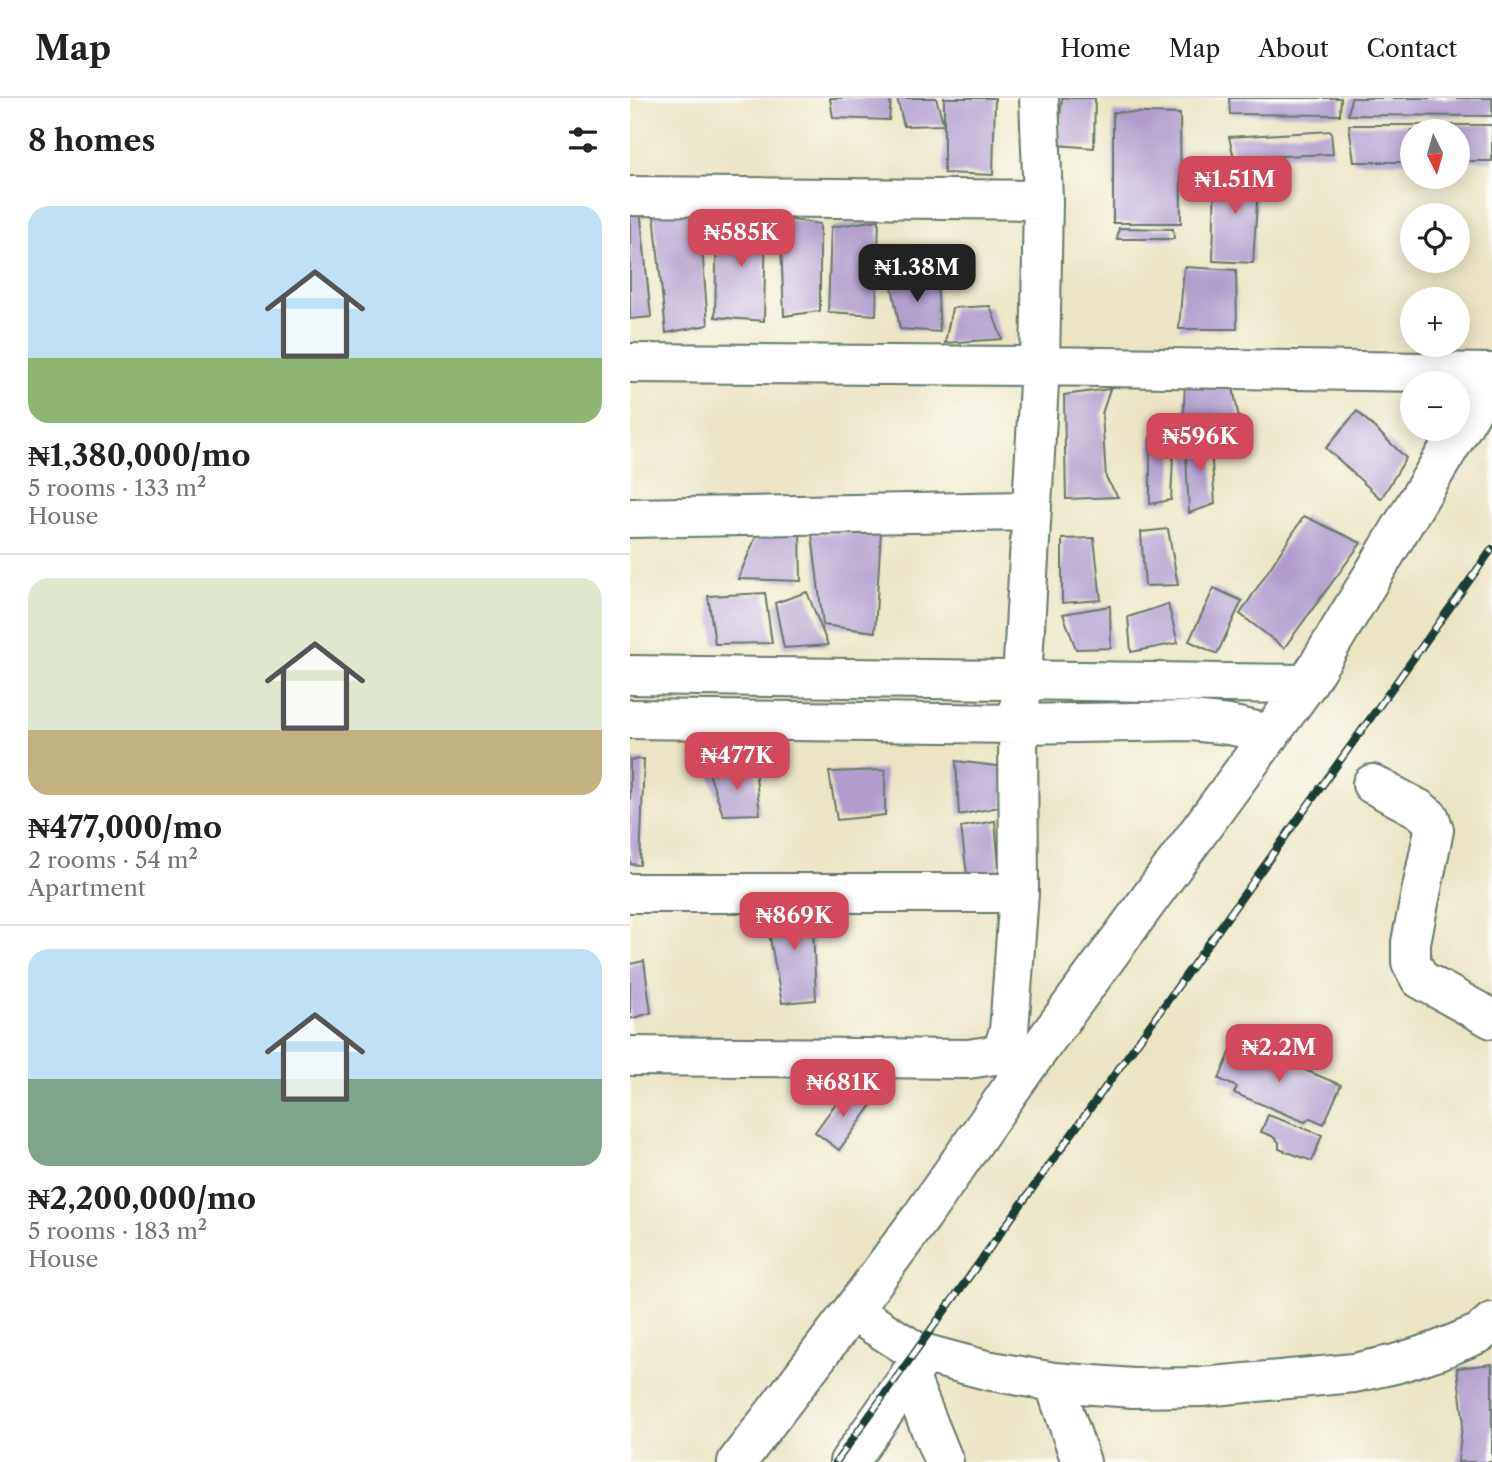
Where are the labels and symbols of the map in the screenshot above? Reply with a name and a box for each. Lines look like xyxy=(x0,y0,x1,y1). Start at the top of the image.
north arrow xyxy=(1400,119,1470,189)
pin: ₦1.51M xyxy=(1178,156,1292,216)
pin: ₦585K xyxy=(692,209,790,269)
pin: ₦1.38M xyxy=(860,244,974,304)
pin: ₦596K xyxy=(1151,414,1249,473)
pin: ₦477K xyxy=(688,732,786,792)
pin: ₦869K xyxy=(745,892,843,952)
pin: ₦2.2M xyxy=(1230,1024,1328,1084)
pin: ₦681K xyxy=(794,1060,892,1119)

